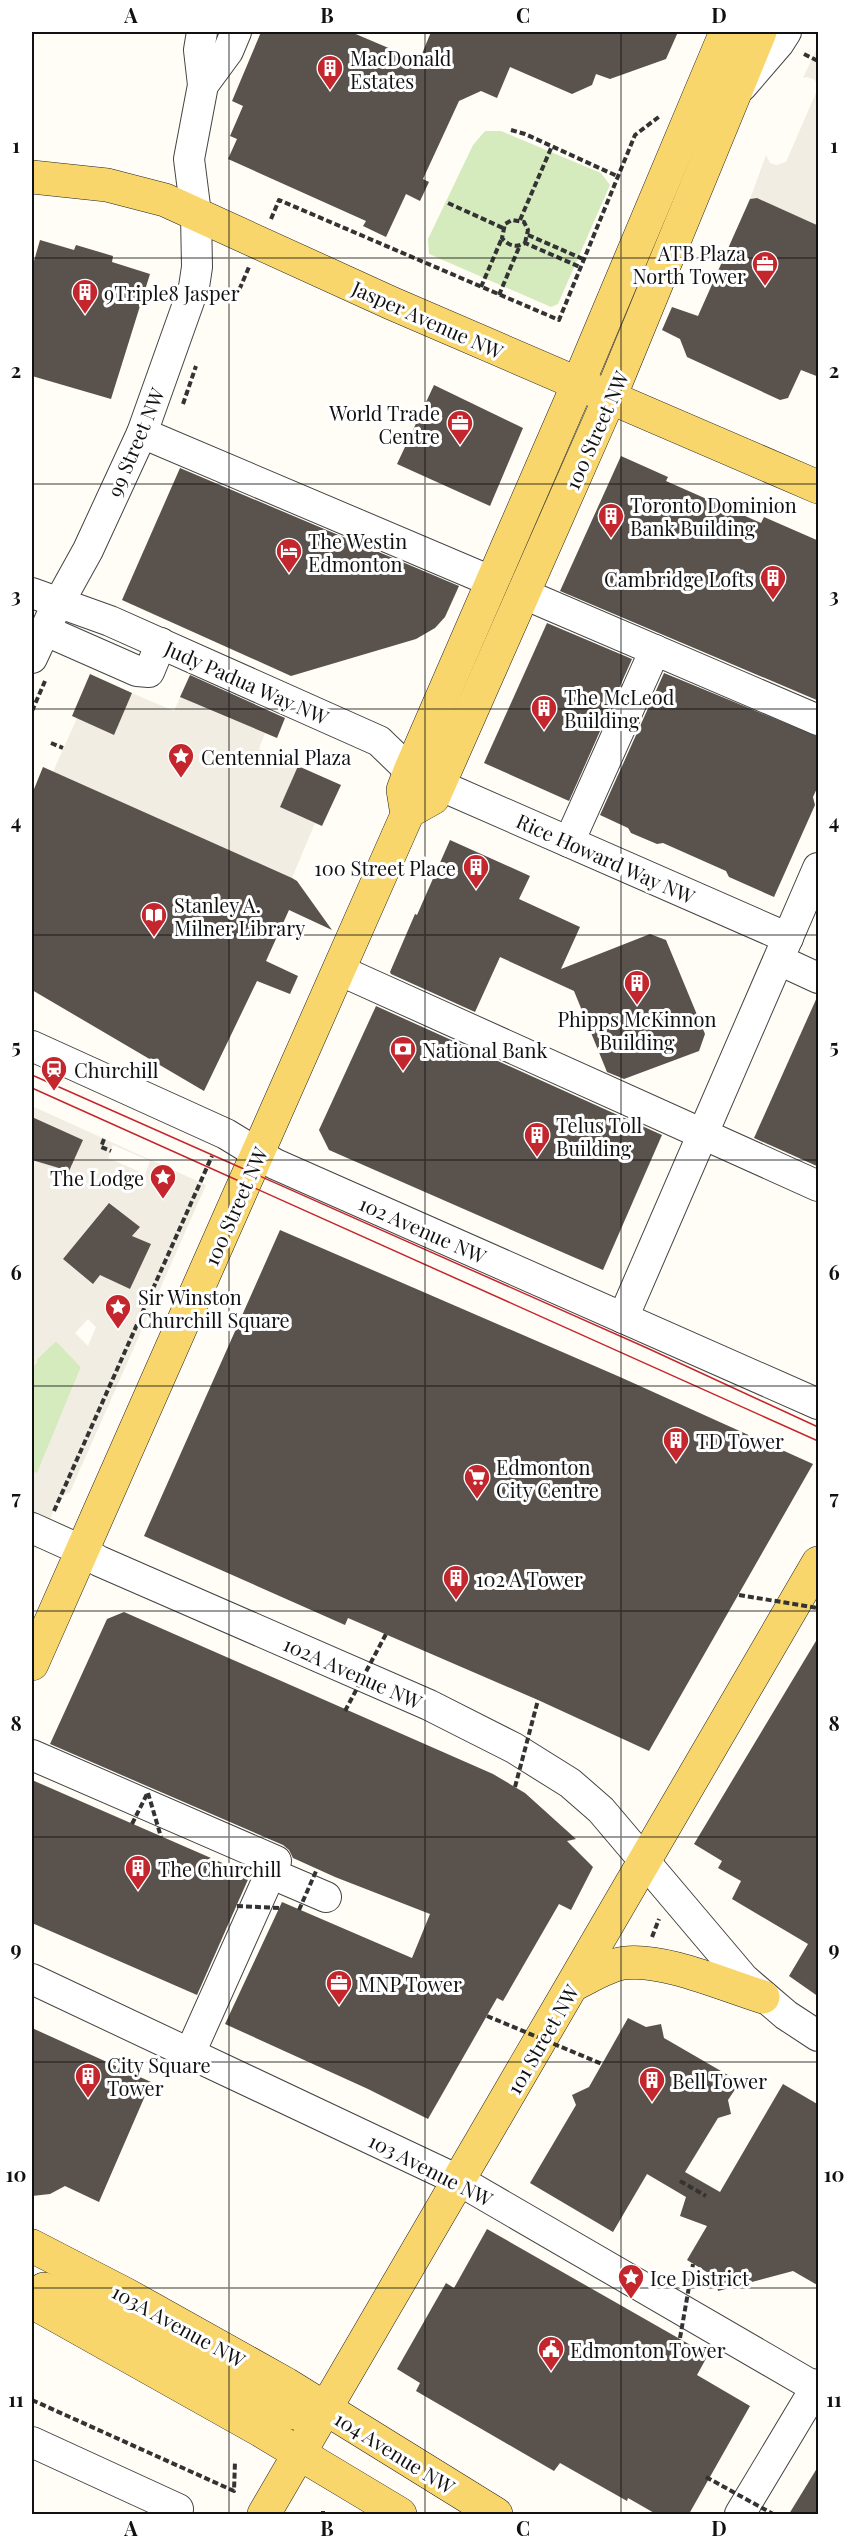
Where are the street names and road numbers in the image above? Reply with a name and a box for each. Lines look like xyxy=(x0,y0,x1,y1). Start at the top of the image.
street label: Jasper Avenue NW xyxy=(347,273,509,365)
street label: 100 Street NW xyxy=(558,366,635,493)
street label: 99 Street NW xyxy=(100,383,170,501)
street label: Judy Padua Way NW xyxy=(160,633,334,731)
street label: Rice Howard Way NW xyxy=(513,806,700,910)
street label: 100 Street NW xyxy=(197,1142,274,1269)
street label: 102 Avenue NW xyxy=(355,1189,492,1269)
street label: 102A Avenue NW xyxy=(279,1629,427,1715)
street label: 101 Street NW xyxy=(500,1978,585,2099)
street label: 103 Avenue NW xyxy=(364,2126,498,2212)
street label: 103A Avenue NW xyxy=(108,2277,251,2373)
street label: 104 Avenue NW xyxy=(330,2404,461,2500)

